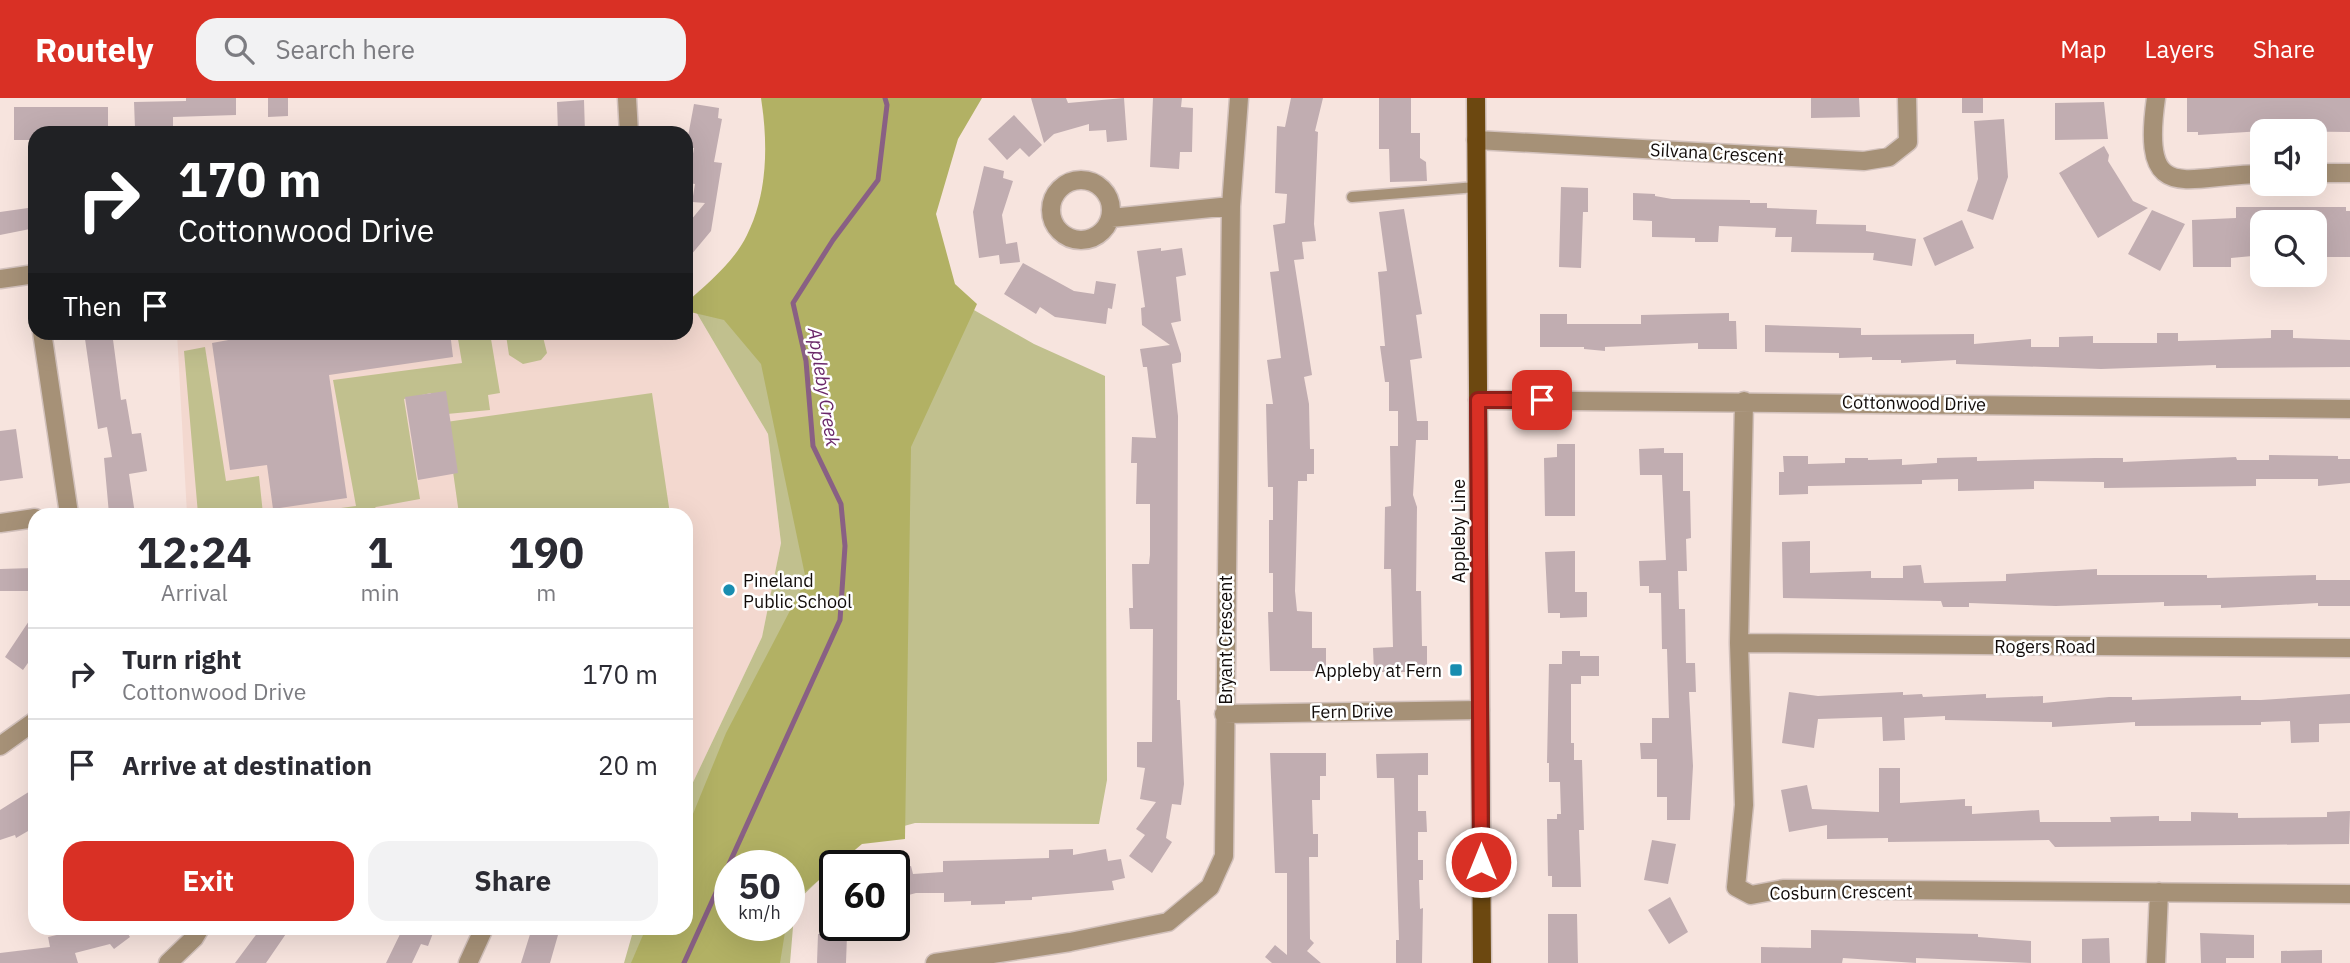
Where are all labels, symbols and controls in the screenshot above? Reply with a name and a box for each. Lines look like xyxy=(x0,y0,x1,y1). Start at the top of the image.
search box xyxy=(196,18,686,81)
text: Routely xyxy=(35,28,154,71)
icon: search xyxy=(220,30,258,68)
text: Search here xyxy=(276,32,415,66)
text: Map xyxy=(2060,33,2107,65)
text: Layers xyxy=(2145,33,2215,65)
text: Share xyxy=(2253,33,2315,65)
map controls xyxy=(2250,119,2327,287)
button: sound xyxy=(2250,119,2327,196)
street label: Silvana Crescent xyxy=(1650,138,1784,168)
text: 170 m xyxy=(178,147,322,210)
icon: right xyxy=(63,154,154,245)
text: Cottonwood Drive xyxy=(178,209,434,251)
button: search xyxy=(2250,210,2327,287)
icon: arrive xyxy=(136,287,174,325)
text: Then xyxy=(63,289,122,323)
water label: Appleby Creek xyxy=(803,325,845,449)
pin xyxy=(1512,370,1572,430)
icon: arrive xyxy=(1523,381,1561,419)
street label: Cottonwood Drive xyxy=(1842,390,1986,416)
street label: Appleby Line xyxy=(1447,479,1470,583)
text: 12:24 xyxy=(137,525,252,580)
text: 1 xyxy=(367,525,393,580)
text: 190 xyxy=(508,525,584,580)
place label: Pineland Public School xyxy=(743,569,852,613)
street label: Bryant Crescent xyxy=(1214,575,1237,705)
text: Arrival xyxy=(161,577,228,607)
text: min xyxy=(361,577,399,607)
text: m xyxy=(536,577,556,607)
marker: Pineland Public School xyxy=(721,582,737,598)
street label: Rogers Road xyxy=(1994,635,2096,658)
text: Turn right xyxy=(122,642,241,676)
icon: right xyxy=(63,655,101,693)
text: 170 m xyxy=(582,657,658,691)
place label: Appleby at Fern xyxy=(1315,659,1442,682)
marker: Appleby at Fern xyxy=(1448,662,1464,678)
text: Cottonwood Drive xyxy=(122,676,306,706)
street label: Fern Drive xyxy=(1311,699,1393,723)
icon: arrive xyxy=(63,746,101,784)
text: Arrive at destination xyxy=(122,748,372,782)
text: 20 m xyxy=(598,748,658,782)
position arrow xyxy=(1444,825,1518,899)
button: Exit xyxy=(63,841,354,921)
button: Share xyxy=(368,841,658,921)
speed limit sign: 60 xyxy=(819,850,910,941)
text: 50 xyxy=(738,863,781,909)
street label: Cosburn Crescent xyxy=(1769,879,1913,905)
text: km/h xyxy=(738,901,781,924)

